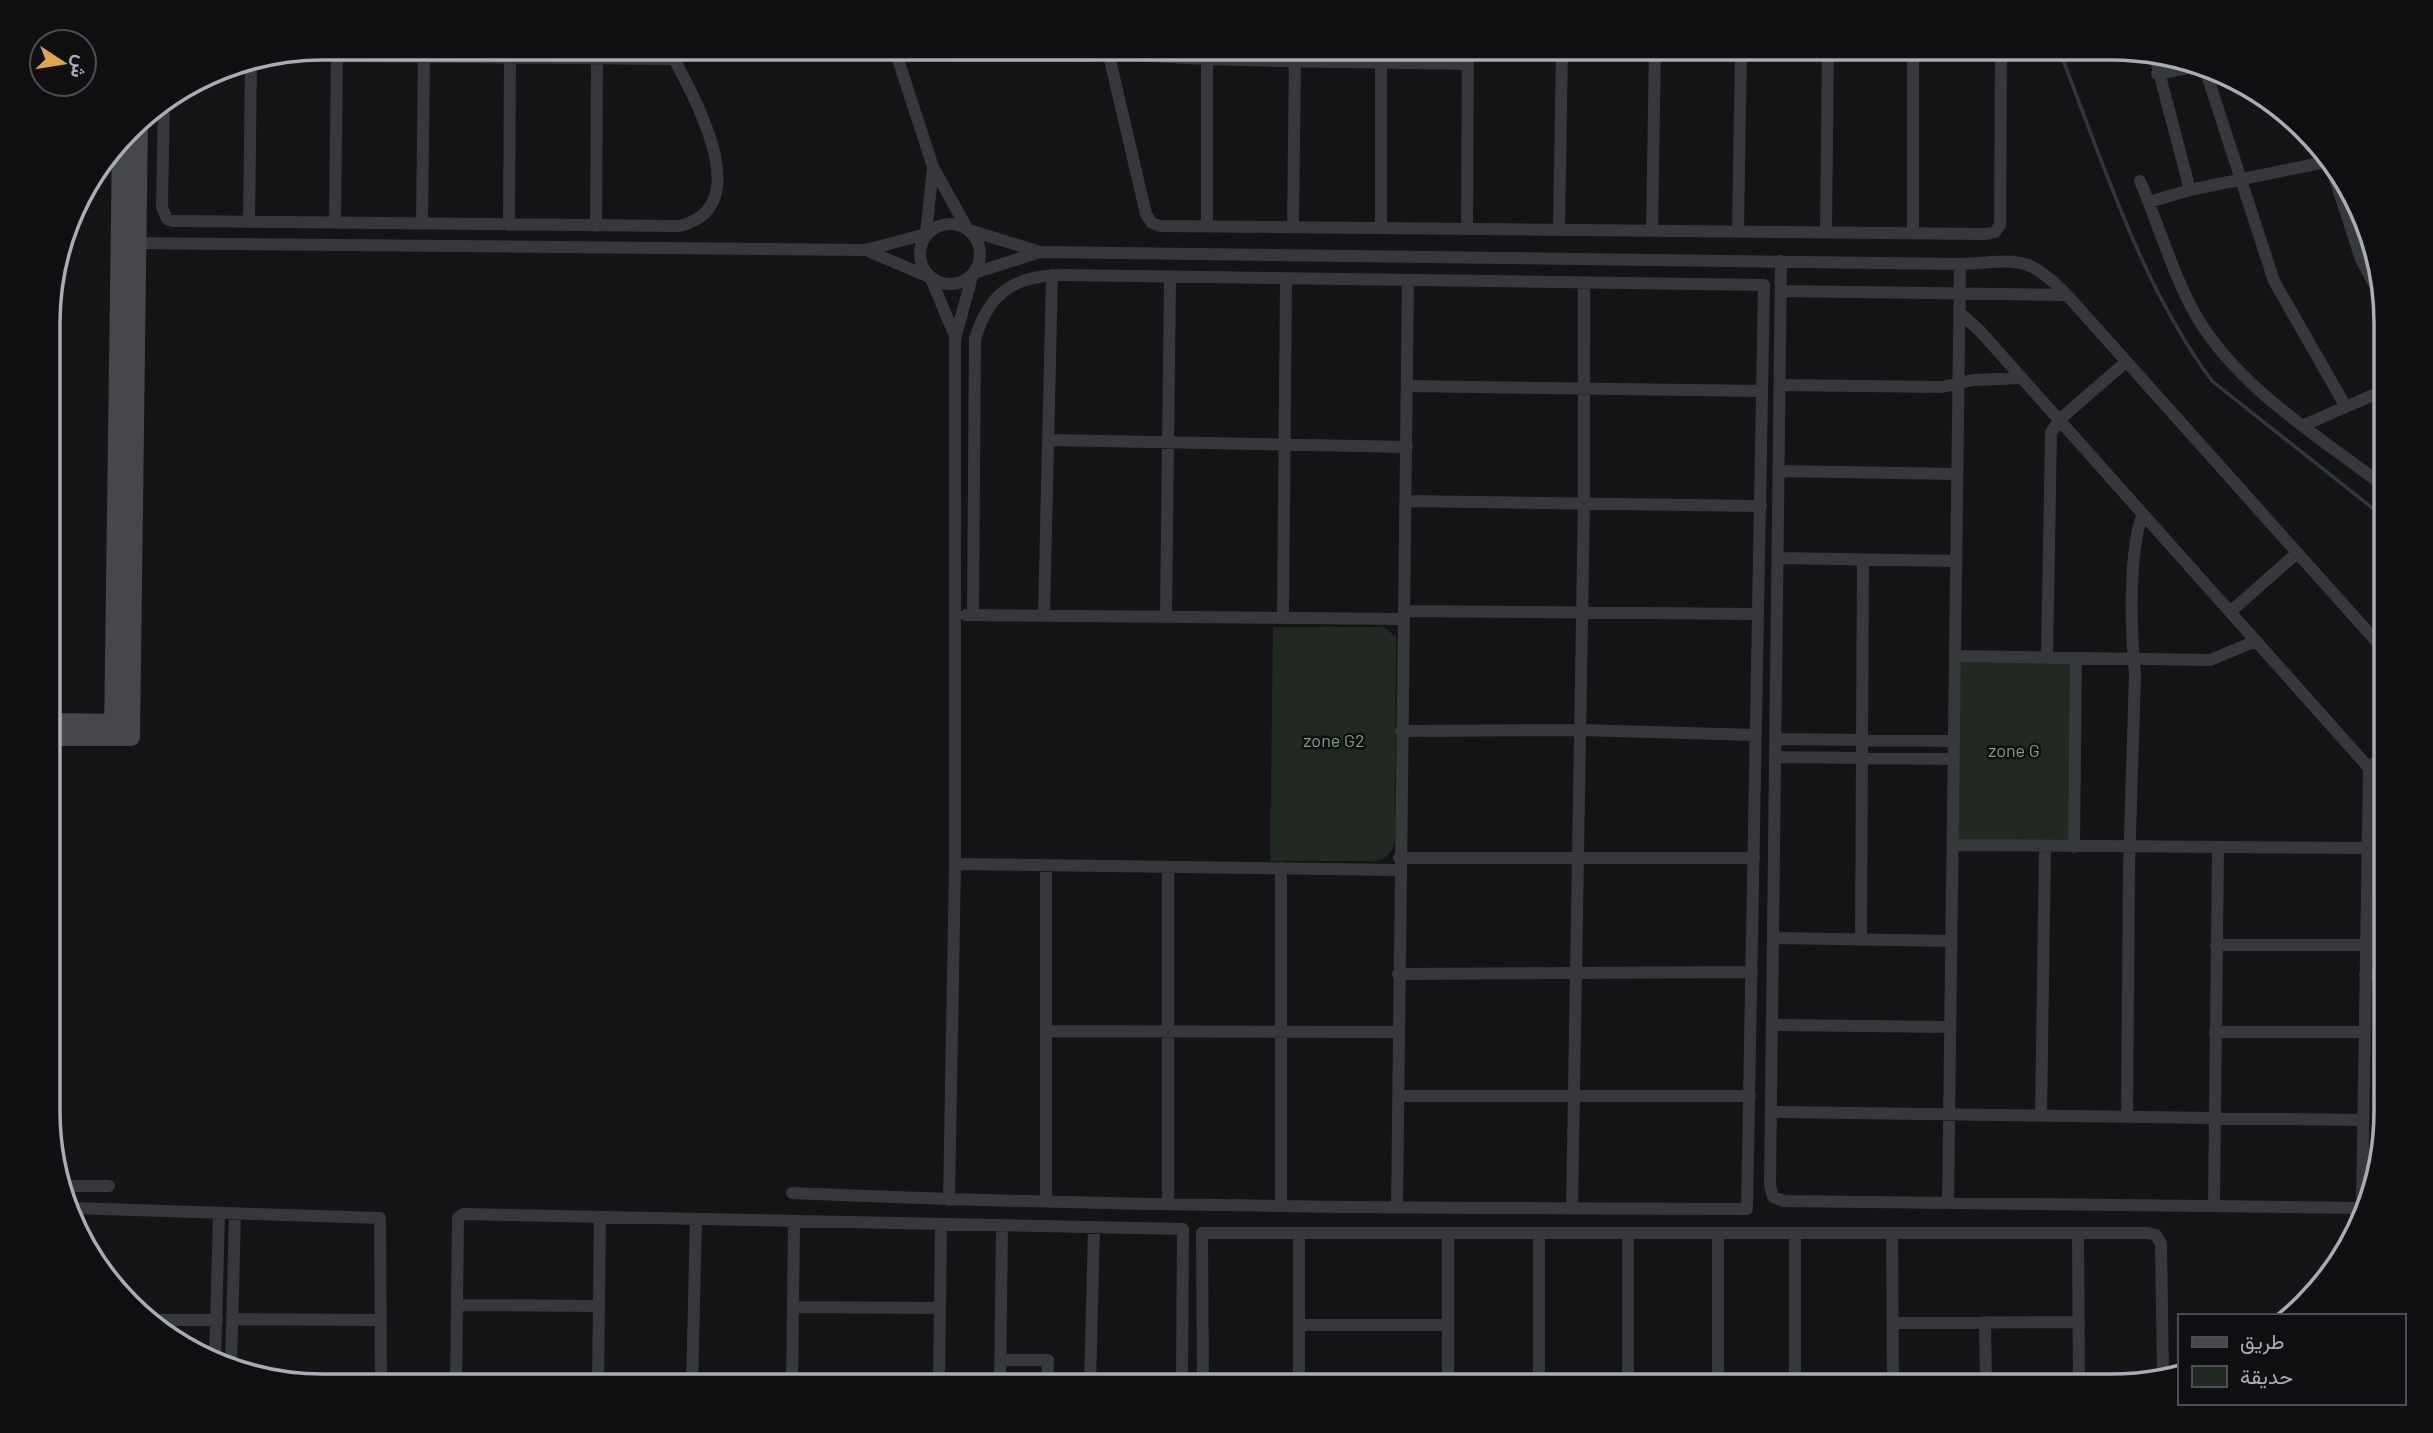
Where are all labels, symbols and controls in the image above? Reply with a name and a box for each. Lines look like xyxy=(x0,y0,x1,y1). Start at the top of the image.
north arrow xyxy=(28,28,98,98)
text: ش xyxy=(65,53,94,80)
park label: zone G2 xyxy=(1303,729,1365,751)
park label: zone G xyxy=(1988,739,2040,761)
legend xyxy=(2178,1314,2405,1405)
text: طريق xyxy=(2240,1328,2285,1355)
text: حديقة xyxy=(2240,1363,2293,1389)

